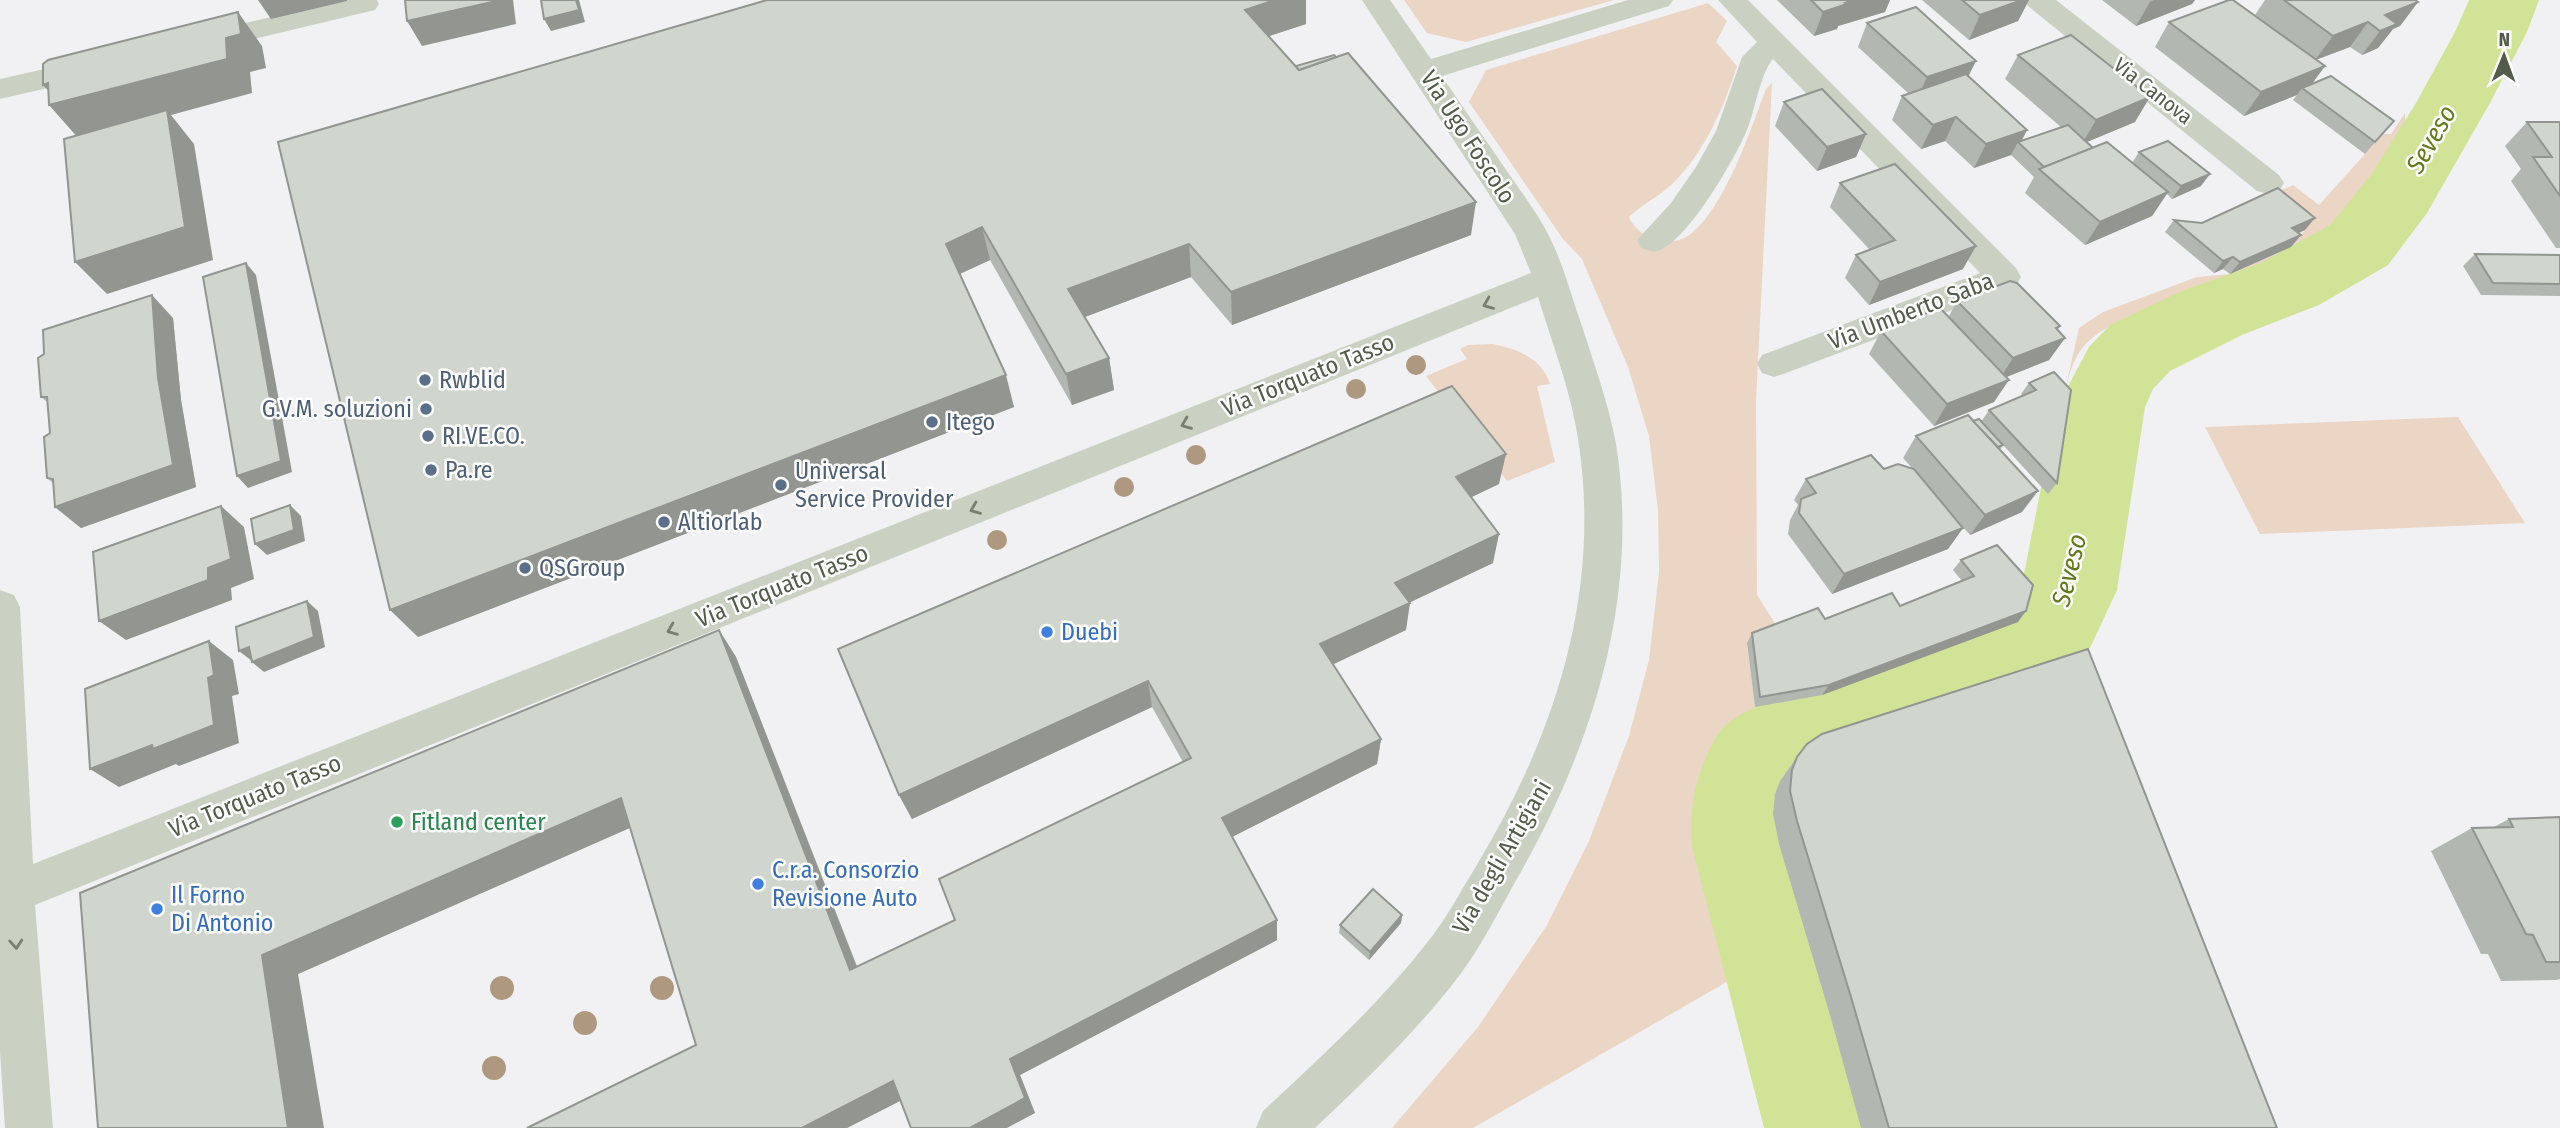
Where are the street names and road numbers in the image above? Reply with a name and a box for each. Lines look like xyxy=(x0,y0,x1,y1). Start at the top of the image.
street label: Via Canova xyxy=(2108,52,2198,130)
street label: Via Ugo Foscolo xyxy=(1415,65,1521,209)
street label: Via Umberto Saba xyxy=(1824,267,1998,355)
street label: Via Torquato Tasso xyxy=(1218,328,1398,422)
street label: Via Torquato Tasso xyxy=(692,539,872,633)
street label: Via Torquato Tasso xyxy=(165,749,345,843)
street label: Via degli Artigiani xyxy=(1447,775,1557,939)

